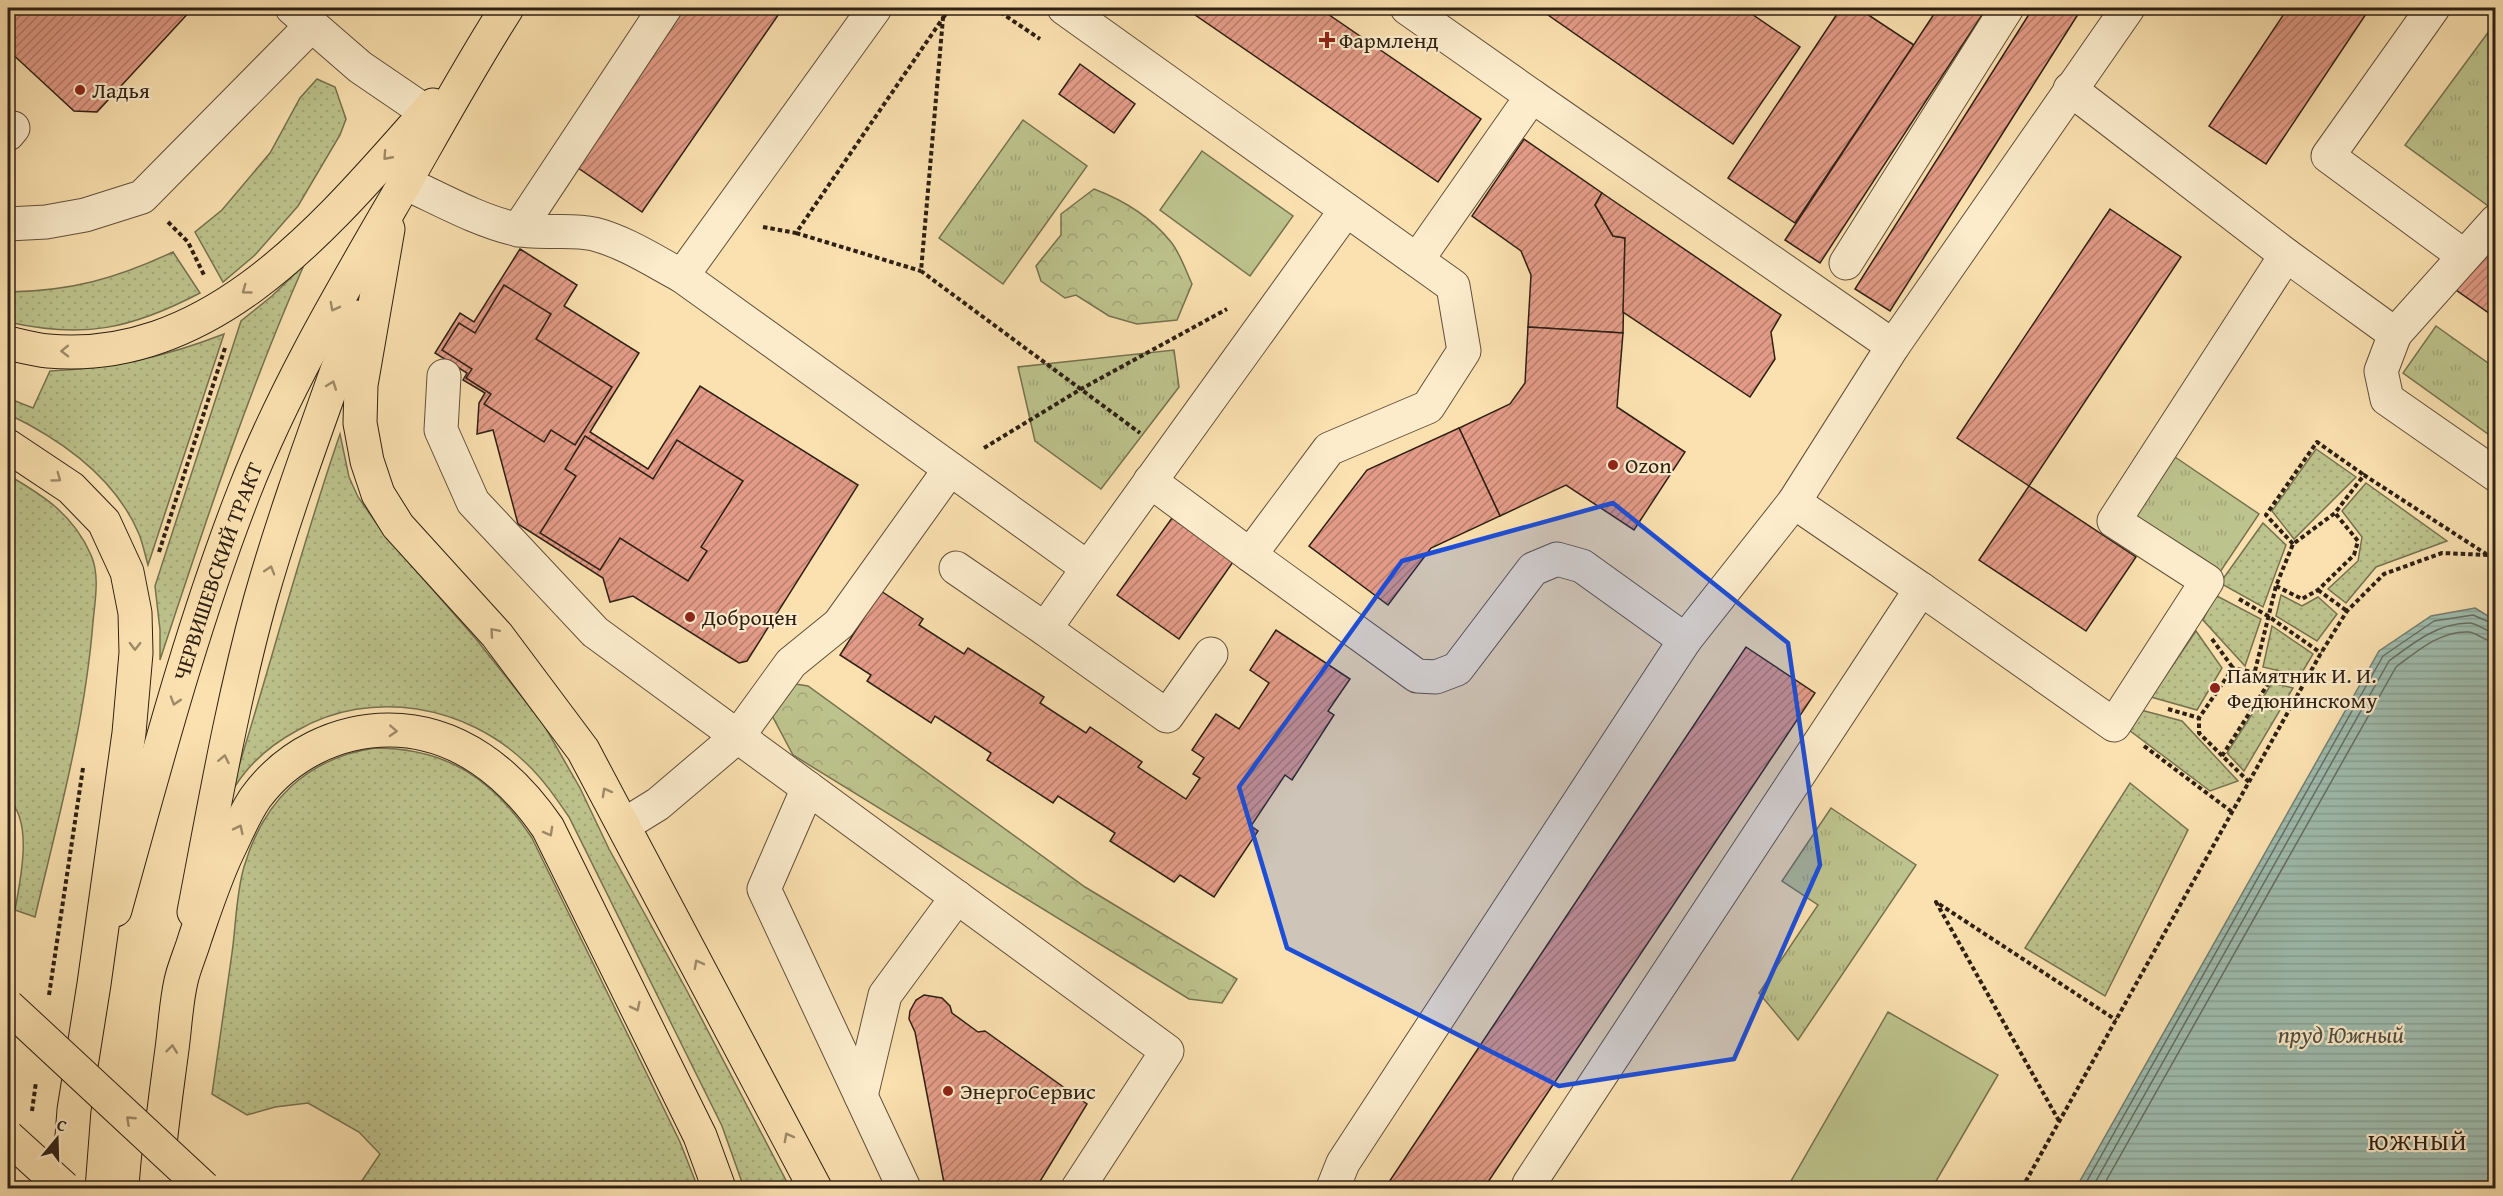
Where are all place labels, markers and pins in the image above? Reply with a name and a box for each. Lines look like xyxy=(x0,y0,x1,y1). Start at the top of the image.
place label: Фармленд xyxy=(1339,24,1439,56)
marker: Фармленд xyxy=(1320,33,1334,47)
place label: Ладья xyxy=(92,74,150,106)
marker: Ладья xyxy=(73,83,87,97)
place label: Ozon xyxy=(1625,449,1672,481)
marker: Ozon xyxy=(1606,458,1620,472)
place label: Доброцен xyxy=(701,601,797,633)
marker: Доброцен xyxy=(683,610,697,624)
place label: Памятник И. И. Федюнинскому xyxy=(2227,659,2378,716)
marker: Памятник И. И. Федюнинскому xyxy=(2208,681,2222,695)
place label: ЭнергоСервис xyxy=(960,1075,1096,1107)
marker: ЭнергоСервис xyxy=(941,1084,955,1098)

